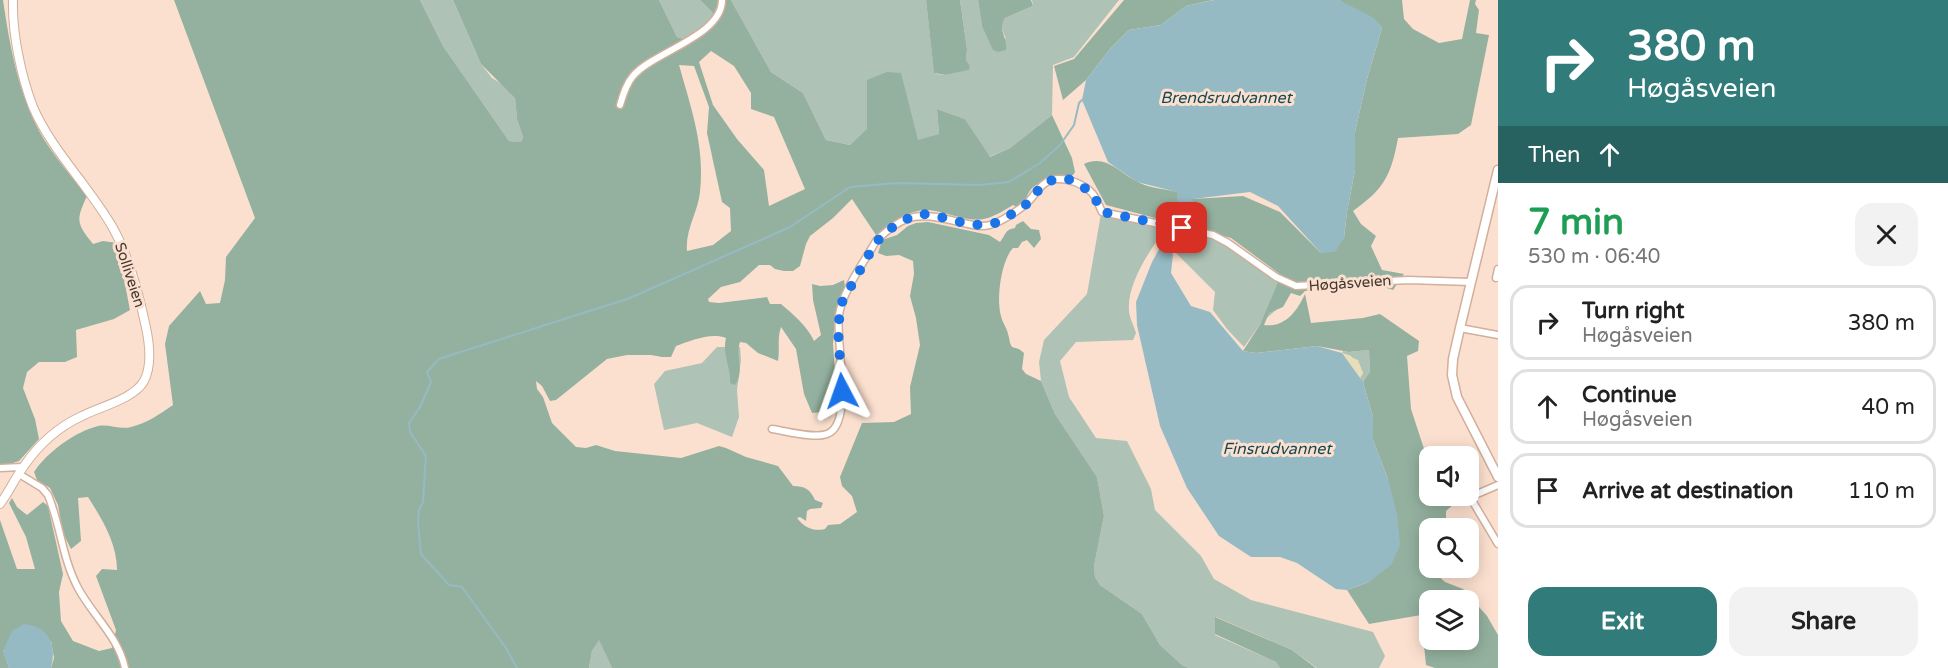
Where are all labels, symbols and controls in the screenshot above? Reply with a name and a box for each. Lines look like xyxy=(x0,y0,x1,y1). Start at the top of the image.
text: 380 m xyxy=(1627,21,1756,72)
icon: right xyxy=(1528,24,1606,102)
text: Høgåsveien xyxy=(1627,72,1776,105)
water label: Brendsrudvannet xyxy=(1160,88,1294,108)
icon: ahead xyxy=(1593,138,1626,171)
text: Then xyxy=(1528,142,1581,168)
text: 7 min xyxy=(1528,201,1624,244)
pin xyxy=(1156,202,1207,253)
button: close xyxy=(1855,203,1918,266)
icon: arrive xyxy=(1165,211,1198,244)
street label: Solliveien xyxy=(111,240,149,310)
text: 530 m · 06:40 xyxy=(1528,245,1660,269)
street label: Høgåsveien xyxy=(1308,271,1392,295)
text: Turn right xyxy=(1582,298,1684,324)
icon: right xyxy=(1531,306,1564,339)
text: 380 m xyxy=(1848,310,1915,336)
text: Høgåsveien xyxy=(1582,324,1693,348)
position arrow xyxy=(810,359,874,423)
text: Continue xyxy=(1582,382,1677,408)
icon: ahead xyxy=(1531,390,1564,423)
text: 40 m xyxy=(1861,394,1915,420)
text: Høgåsveien xyxy=(1582,408,1693,432)
water label: Finsrudvannet xyxy=(1223,439,1333,459)
map controls xyxy=(1419,446,1479,650)
button: sound xyxy=(1419,446,1479,506)
icon: arrive xyxy=(1531,474,1564,507)
text: Arrive at destination xyxy=(1582,478,1793,504)
text: 110 m xyxy=(1848,478,1915,504)
button: search xyxy=(1419,518,1479,578)
button: Exit xyxy=(1528,587,1717,656)
button: Share xyxy=(1729,587,1918,656)
button: layers xyxy=(1419,590,1479,650)

